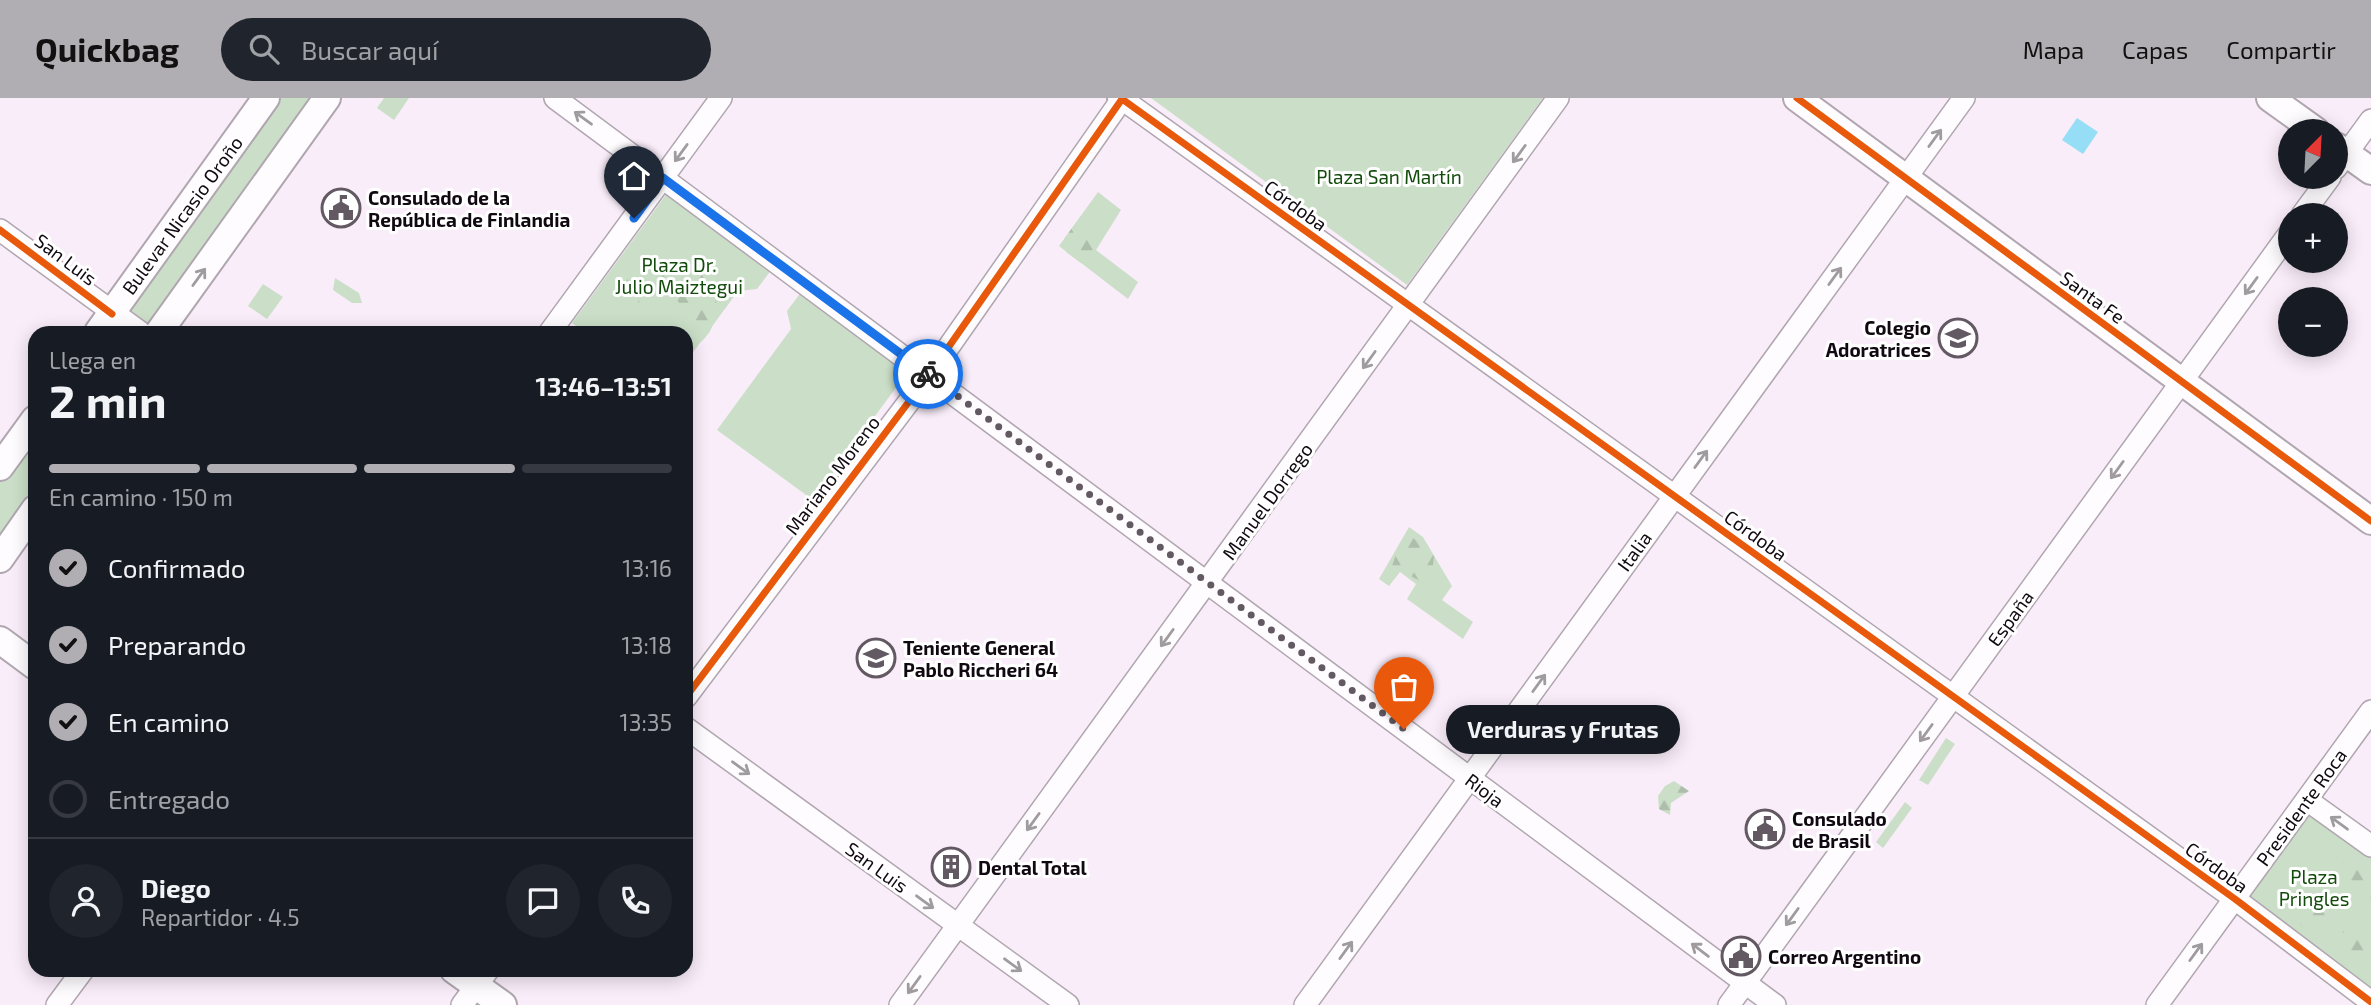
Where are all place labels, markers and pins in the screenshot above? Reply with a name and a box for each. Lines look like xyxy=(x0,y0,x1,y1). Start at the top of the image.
pin xyxy=(604,146,664,218)
place label: Consulado de la República de Finlandia xyxy=(368,186,570,231)
public building icon: Consulado de la República de Finlandia xyxy=(320,187,362,229)
place label: Colegio Adoratrices xyxy=(1826,316,1931,361)
school or university icon: Colegio Adoratrices xyxy=(1937,317,1979,359)
place label: Teniente General Pablo Riccheri 64 xyxy=(903,636,1058,681)
school or university icon: Teniente General Pablo Riccheri 64 xyxy=(855,637,897,679)
pin xyxy=(1374,657,1434,729)
callout: Verduras y Frutas xyxy=(1446,704,1680,754)
place label: Consulado de Brasil xyxy=(1792,807,1887,852)
public building icon: Consulado de Brasil xyxy=(1744,808,1786,850)
building icon: Dental Total xyxy=(930,846,972,888)
place label: Dental Total xyxy=(978,856,1088,879)
public building icon: Correo Argentino xyxy=(1720,935,1762,977)
place label: Correo Argentino xyxy=(1768,945,1921,968)

